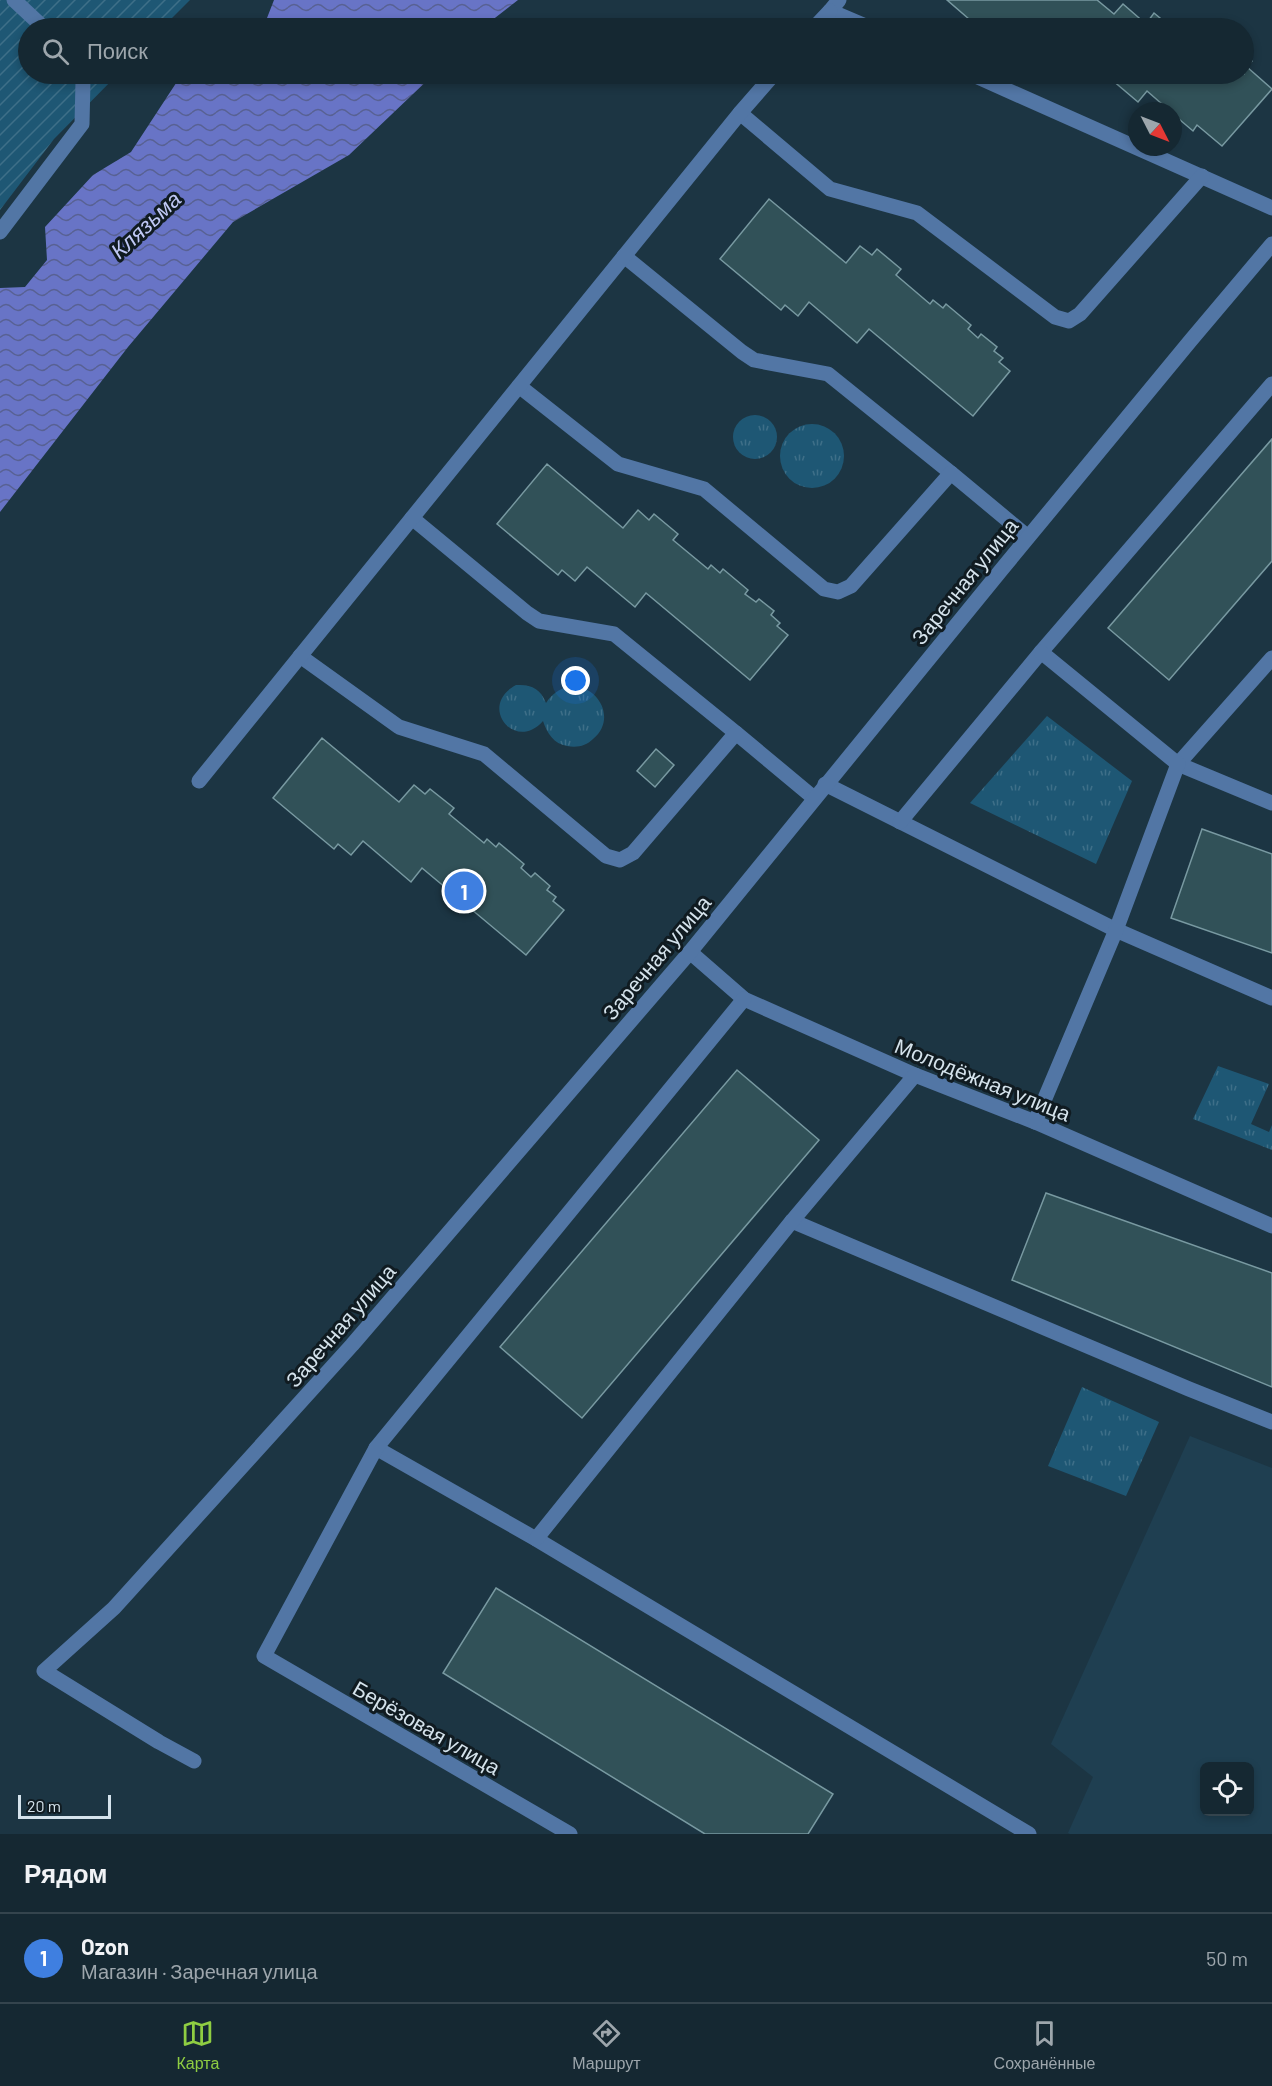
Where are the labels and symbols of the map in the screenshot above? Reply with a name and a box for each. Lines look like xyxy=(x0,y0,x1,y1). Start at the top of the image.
north arrow xyxy=(1128,102,1182,156)
water label: Клязьма xyxy=(105,185,185,263)
street label: Заречная улица xyxy=(906,513,1023,649)
your location xyxy=(561,666,590,695)
pin: 1 xyxy=(444,868,484,914)
street label: Заречная улица xyxy=(597,890,715,1024)
street label: Молодёжная улица xyxy=(892,1032,1075,1126)
street label: Заречная улица xyxy=(280,1258,400,1392)
street label: Берёзовая улица xyxy=(349,1675,505,1779)
scale bar xyxy=(18,1792,111,1820)

